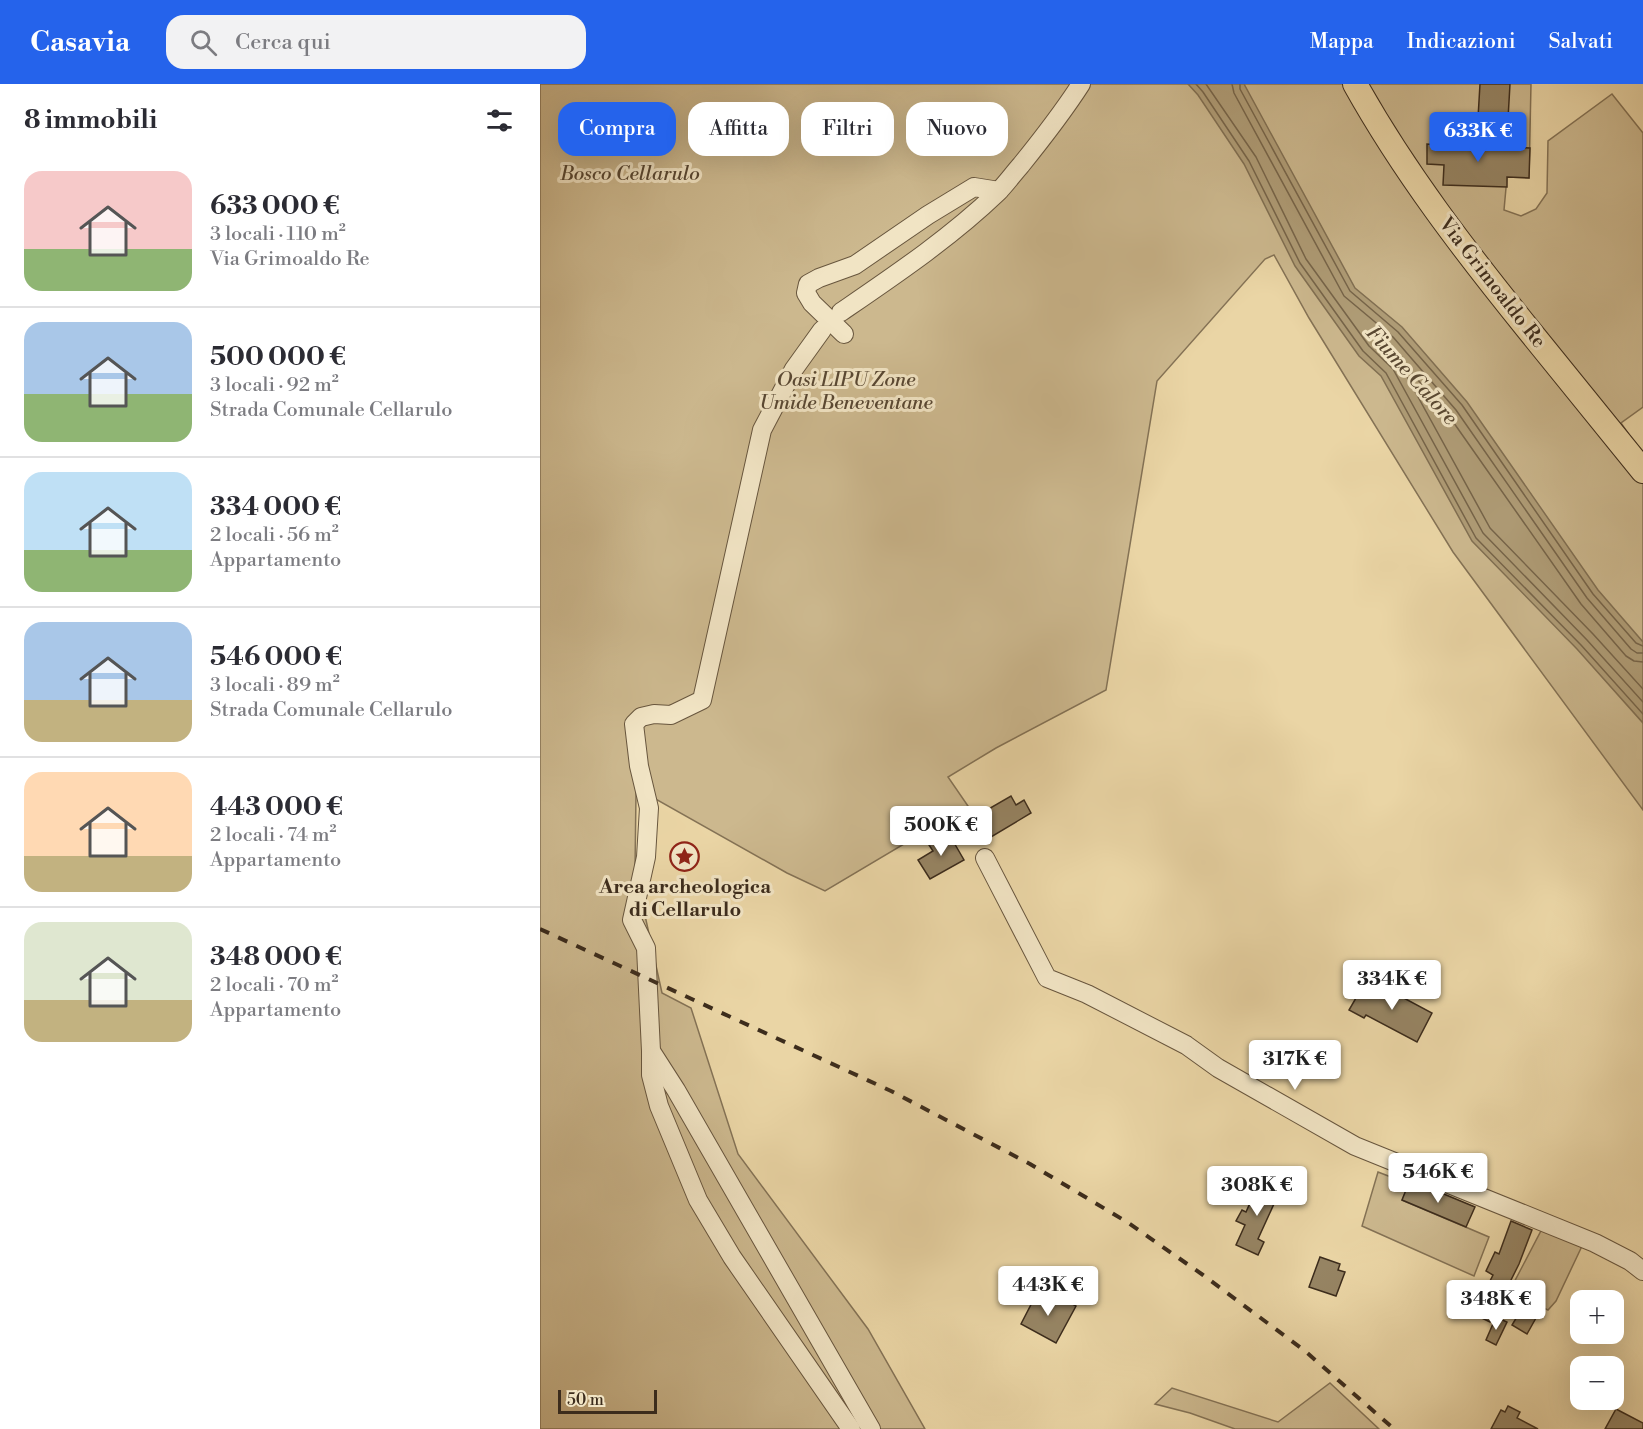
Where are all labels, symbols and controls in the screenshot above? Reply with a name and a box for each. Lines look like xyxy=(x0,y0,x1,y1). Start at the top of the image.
search box xyxy=(166,15,586,69)
text: Casavia xyxy=(30,25,130,60)
icon: search xyxy=(187,26,220,59)
text: Cerca qui xyxy=(235,29,331,56)
text: Mappa xyxy=(1310,29,1374,55)
text: Indicazioni xyxy=(1407,29,1516,55)
text: Salvati xyxy=(1549,29,1613,55)
chip: Compra xyxy=(558,102,676,156)
chip: Affitta xyxy=(688,102,789,156)
chip: Filtri xyxy=(801,102,894,156)
chip: Nuovo xyxy=(906,102,1008,156)
text: 8 immobili xyxy=(24,104,157,136)
icon: filters xyxy=(483,104,516,137)
pin: 633K € xyxy=(1429,112,1527,163)
text: 633K € xyxy=(1443,119,1513,144)
park label: Bosco Cellarulo xyxy=(559,162,700,187)
text: 633 000 € xyxy=(210,190,340,222)
icon: home xyxy=(72,195,144,267)
street label: Via Grimoaldo Re xyxy=(1432,212,1551,354)
text: 3 locali · 110 m² xyxy=(210,222,346,247)
text: Via Grimoaldo Re xyxy=(210,247,370,272)
water label: Fiume Calore xyxy=(1360,321,1463,431)
text: 500 000 € xyxy=(210,341,346,373)
icon: home xyxy=(72,346,144,418)
park label: Oasi LIPU Zone Umide Beneventane xyxy=(759,368,934,416)
text: 3 locali · 92 m² xyxy=(210,373,339,398)
text: Strada Comunale Cellarulo xyxy=(210,398,452,423)
text: 334 000 € xyxy=(210,491,341,523)
icon: home xyxy=(72,496,144,568)
text: 2 locali · 56 m² xyxy=(210,523,339,548)
text: Appartamento xyxy=(210,548,341,573)
text: 546 000 € xyxy=(210,641,342,673)
icon: home xyxy=(72,646,144,718)
text: 3 locali · 89 m² xyxy=(210,673,340,698)
text: Strada Comunale Cellarulo xyxy=(210,698,452,723)
text: 443 000 € xyxy=(210,791,343,823)
icon: home xyxy=(72,796,144,868)
pin: 500K € xyxy=(892,806,990,857)
text: 500K € xyxy=(904,813,978,838)
text: 2 locali · 74 m² xyxy=(210,823,336,848)
place icon: Area archeologica di Cellarulo xyxy=(669,840,701,872)
text: Appartamento xyxy=(210,848,341,873)
place label: Area archeologica di Cellarulo xyxy=(598,875,771,923)
text: 348 000 € xyxy=(210,941,342,973)
icon: home xyxy=(72,946,144,1018)
pin: 334K € xyxy=(1343,960,1441,1011)
text: 334K € xyxy=(1357,967,1427,992)
text: 2 locali · 70 m² xyxy=(210,973,338,998)
text: Appartamento xyxy=(210,998,341,1023)
pin: 317K € xyxy=(1246,1040,1344,1091)
text: 317K € xyxy=(1263,1047,1327,1072)
pin: 546K € xyxy=(1389,1153,1487,1204)
text: 546K € xyxy=(1402,1160,1474,1185)
pin: 308K € xyxy=(1208,1166,1306,1217)
text: 308K € xyxy=(1221,1173,1293,1198)
pin: 443K € xyxy=(999,1266,1097,1317)
text: 443K € xyxy=(1012,1273,1084,1298)
pin: 348K € xyxy=(1447,1280,1545,1331)
text: 348K € xyxy=(1461,1287,1531,1312)
map controls xyxy=(1570,1290,1624,1410)
button: + xyxy=(1570,1290,1624,1344)
button: − xyxy=(1570,1356,1624,1410)
scale bar xyxy=(558,1387,657,1414)
text: 50 m xyxy=(567,1390,604,1410)

